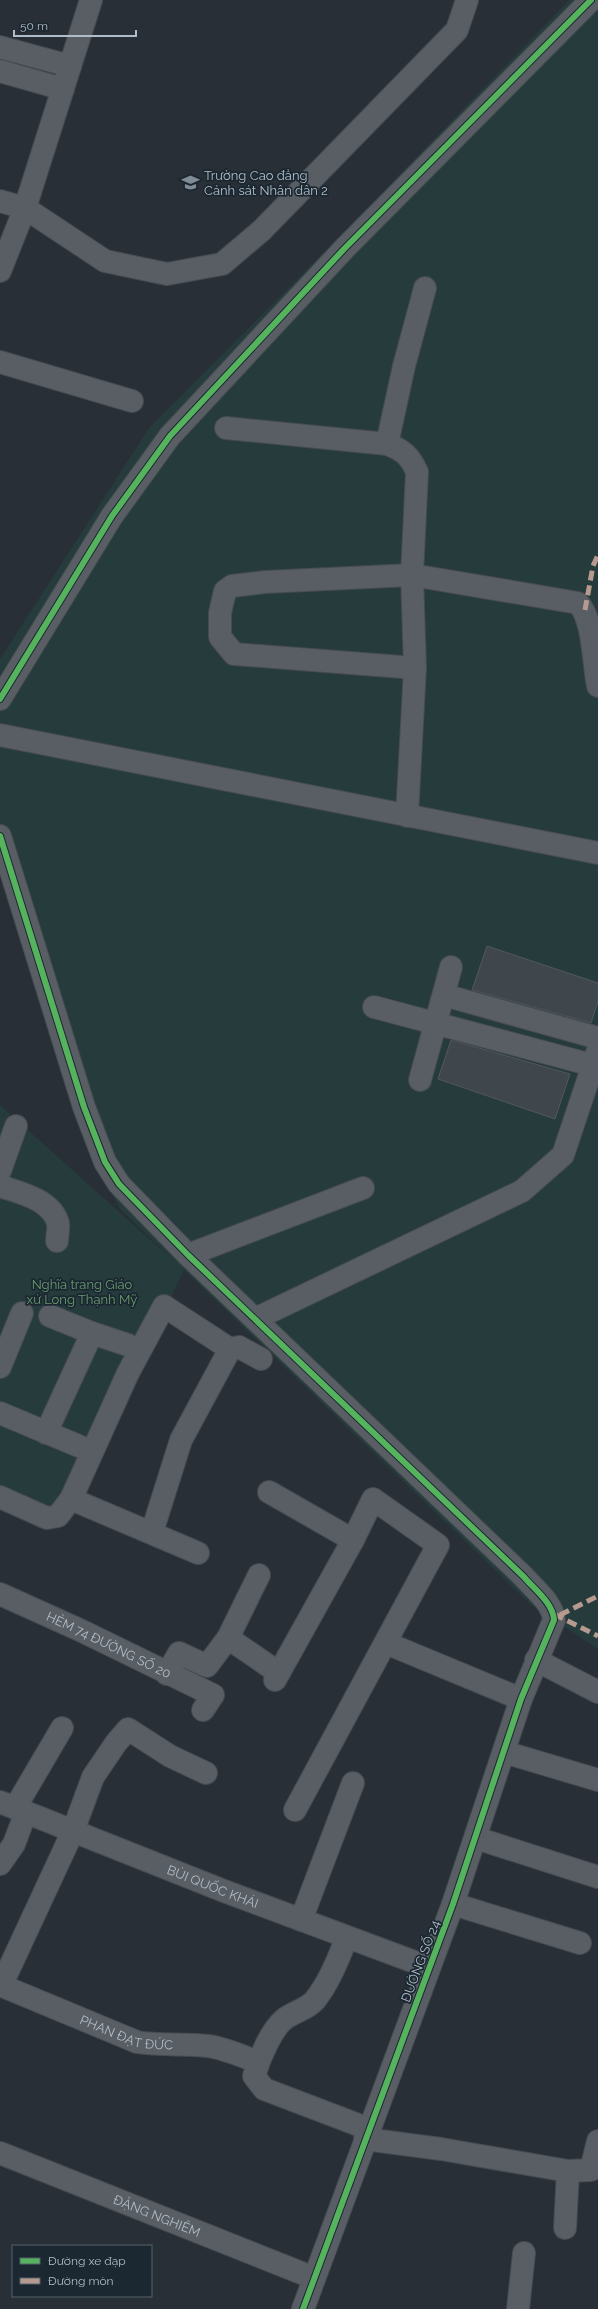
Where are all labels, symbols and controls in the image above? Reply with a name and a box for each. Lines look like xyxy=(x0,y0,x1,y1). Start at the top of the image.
scale bar xyxy=(14,12,136,38)
text: 50 m xyxy=(20,19,48,33)
place label: Trường Cao đẳng Cảnh sát Nhân dân 2 xyxy=(204,168,328,198)
school or university icon: Trường Cao đẳng Cảnh sát Nhân dân 2 xyxy=(181,172,201,192)
park label: Nghĩa trang Giáo xứ Long Thạnh Mỹ xyxy=(27,1277,137,1307)
street label: HẺM 74 ĐƯỜNG SỐ 20 xyxy=(44,1609,173,1681)
street label: BÙI QUỐC KHÁI xyxy=(165,1862,260,1911)
street label: ĐƯỜNG SỐ 24 xyxy=(397,1918,443,2004)
street label: PHAN ĐẠT ĐỨC xyxy=(78,2012,173,2052)
street label: ĐẶNG NGHIÊM xyxy=(111,2192,203,2240)
legend xyxy=(12,2245,152,2297)
text: Đường xe đạp xyxy=(48,2254,126,2268)
text: Đường mòn xyxy=(48,2274,114,2288)

